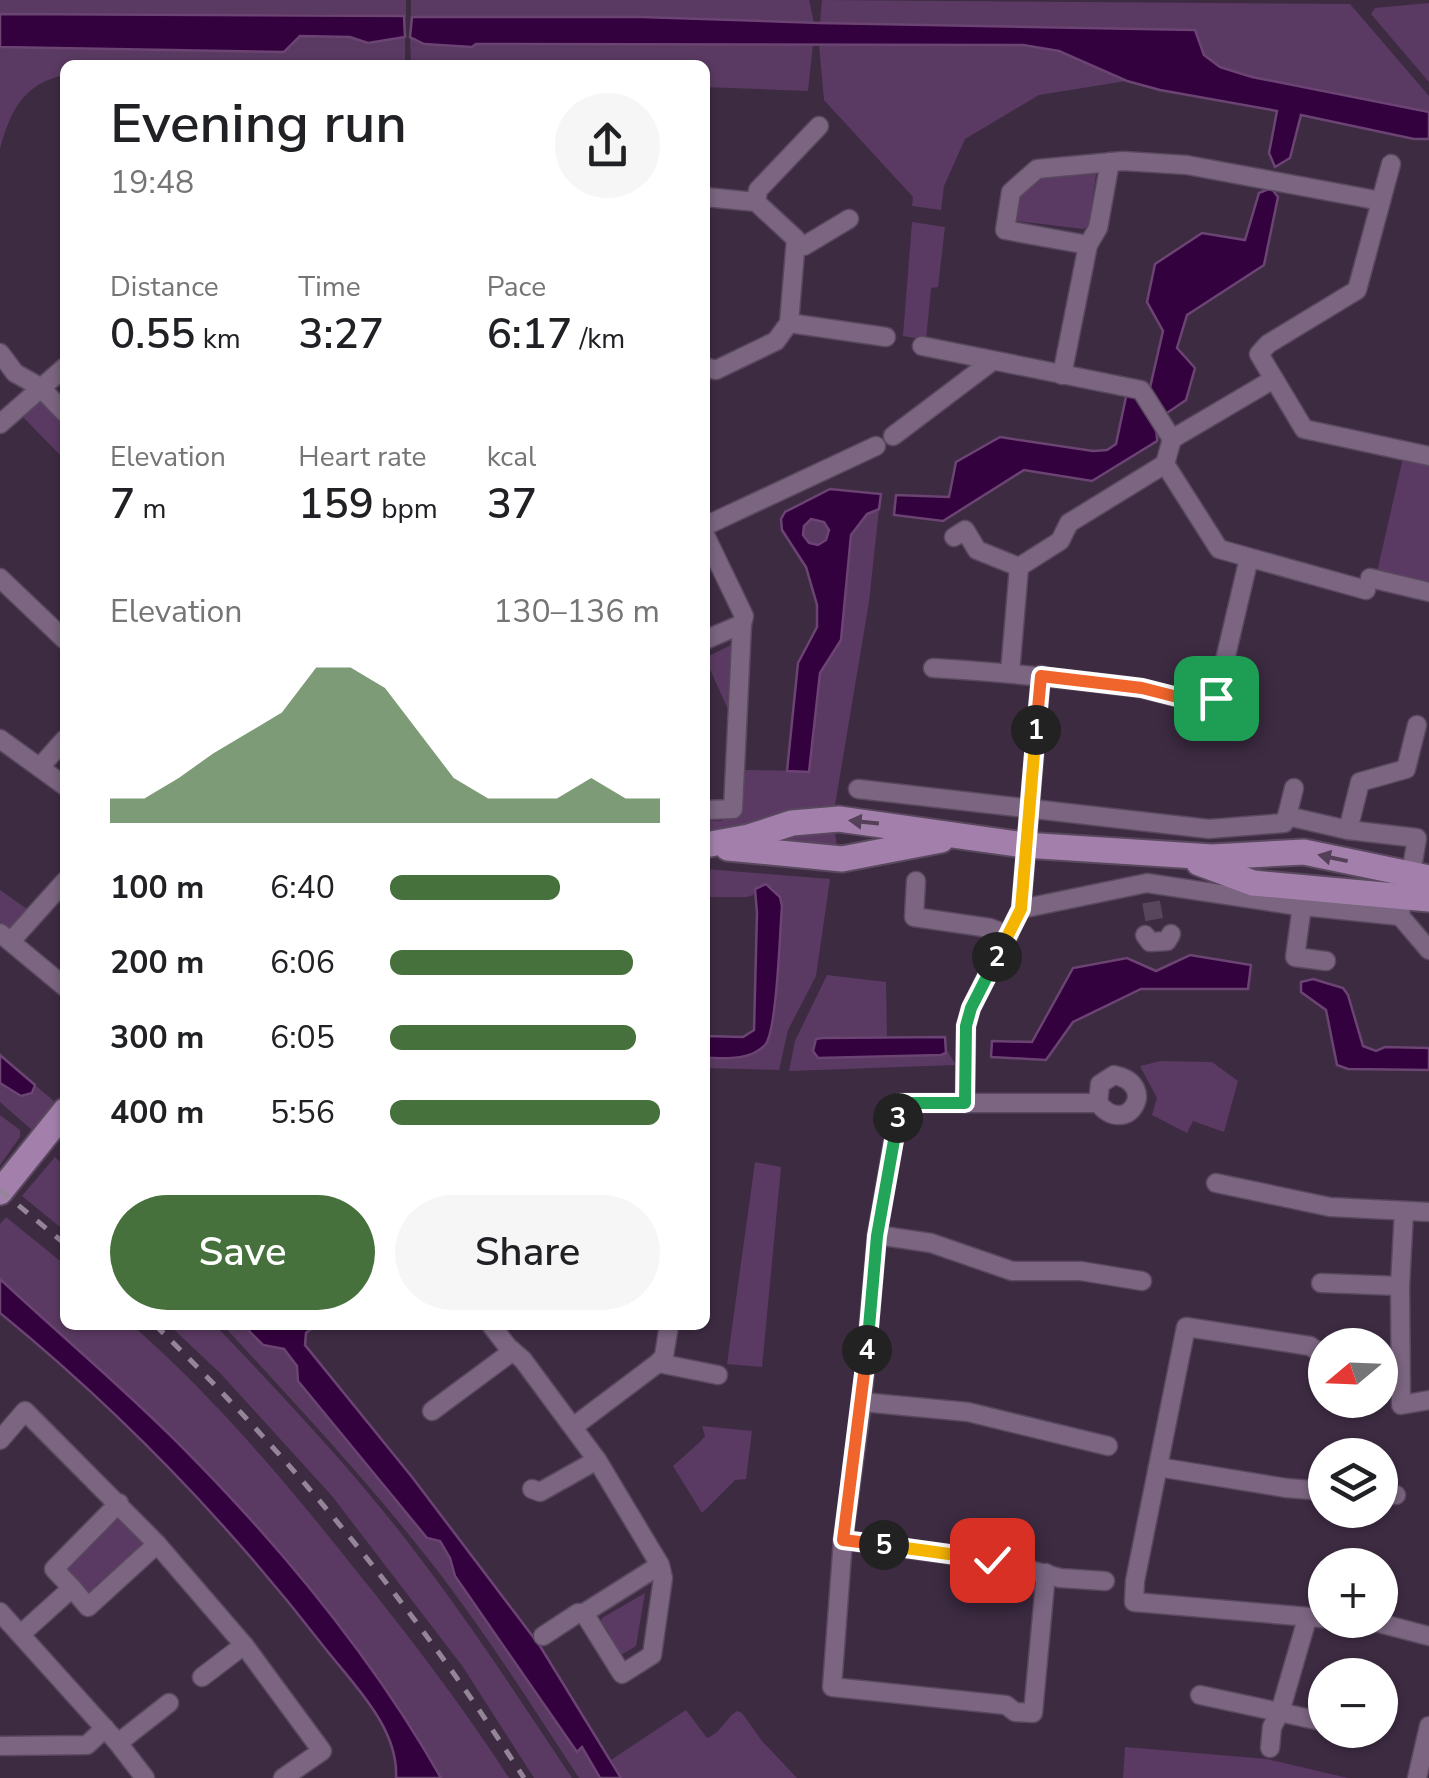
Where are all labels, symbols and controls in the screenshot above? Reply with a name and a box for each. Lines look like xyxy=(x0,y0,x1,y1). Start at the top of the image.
text: Evening run xyxy=(110,86,407,161)
button: share xyxy=(555,93,660,198)
text: 19:48 xyxy=(110,161,194,204)
text: Distance xyxy=(110,268,219,306)
text: Time xyxy=(298,268,361,306)
text: Pace xyxy=(487,268,546,306)
text: 0.55 xyxy=(110,306,196,363)
text: 3:27 xyxy=(298,306,384,363)
text: 6:17 xyxy=(487,306,572,363)
text: km xyxy=(196,320,241,358)
text: /km xyxy=(572,320,625,358)
text: Elevation xyxy=(110,438,226,476)
text: Heart rate xyxy=(298,438,426,476)
text: kcal xyxy=(487,438,536,476)
text: 7 xyxy=(110,476,135,533)
text: 159 xyxy=(298,476,374,533)
text: 37 xyxy=(487,476,537,533)
text: m xyxy=(135,490,166,528)
text: bpm xyxy=(374,490,438,528)
text: Elevation xyxy=(110,590,243,633)
text: 130–136 m xyxy=(493,590,660,633)
pin xyxy=(1174,656,1259,741)
icon: arrive xyxy=(1189,671,1244,726)
pin: 1 xyxy=(1011,705,1061,755)
text: 1 xyxy=(1028,711,1044,749)
one-way arrow xyxy=(848,814,880,830)
one-way arrow xyxy=(1318,850,1349,865)
text: 100 m xyxy=(110,866,204,909)
text: 6:40 xyxy=(270,866,335,909)
pin: 2 xyxy=(972,932,1022,982)
text: 2 xyxy=(989,938,1005,976)
text: 200 m xyxy=(110,941,204,984)
text: 6:06 xyxy=(270,941,335,984)
text: 300 m xyxy=(110,1016,204,1059)
text: 6:05 xyxy=(270,1016,335,1059)
text: 400 m xyxy=(110,1091,204,1134)
text: 5:56 xyxy=(270,1091,335,1134)
pin: 3 xyxy=(873,1093,923,1143)
text: 3 xyxy=(890,1099,906,1137)
button: Save xyxy=(110,1195,375,1310)
button: Share xyxy=(395,1195,660,1310)
pin: 4 xyxy=(842,1325,892,1375)
north arrow xyxy=(1308,1328,1398,1418)
map controls xyxy=(1308,1328,1398,1748)
text: 4 xyxy=(859,1331,875,1369)
button: layers xyxy=(1308,1438,1398,1528)
pin xyxy=(950,1518,1035,1603)
pin: 5 xyxy=(859,1520,909,1570)
text: 5 xyxy=(876,1526,892,1564)
icon: check xyxy=(965,1533,1020,1588)
button: + xyxy=(1308,1548,1398,1638)
button: − xyxy=(1308,1658,1398,1748)

